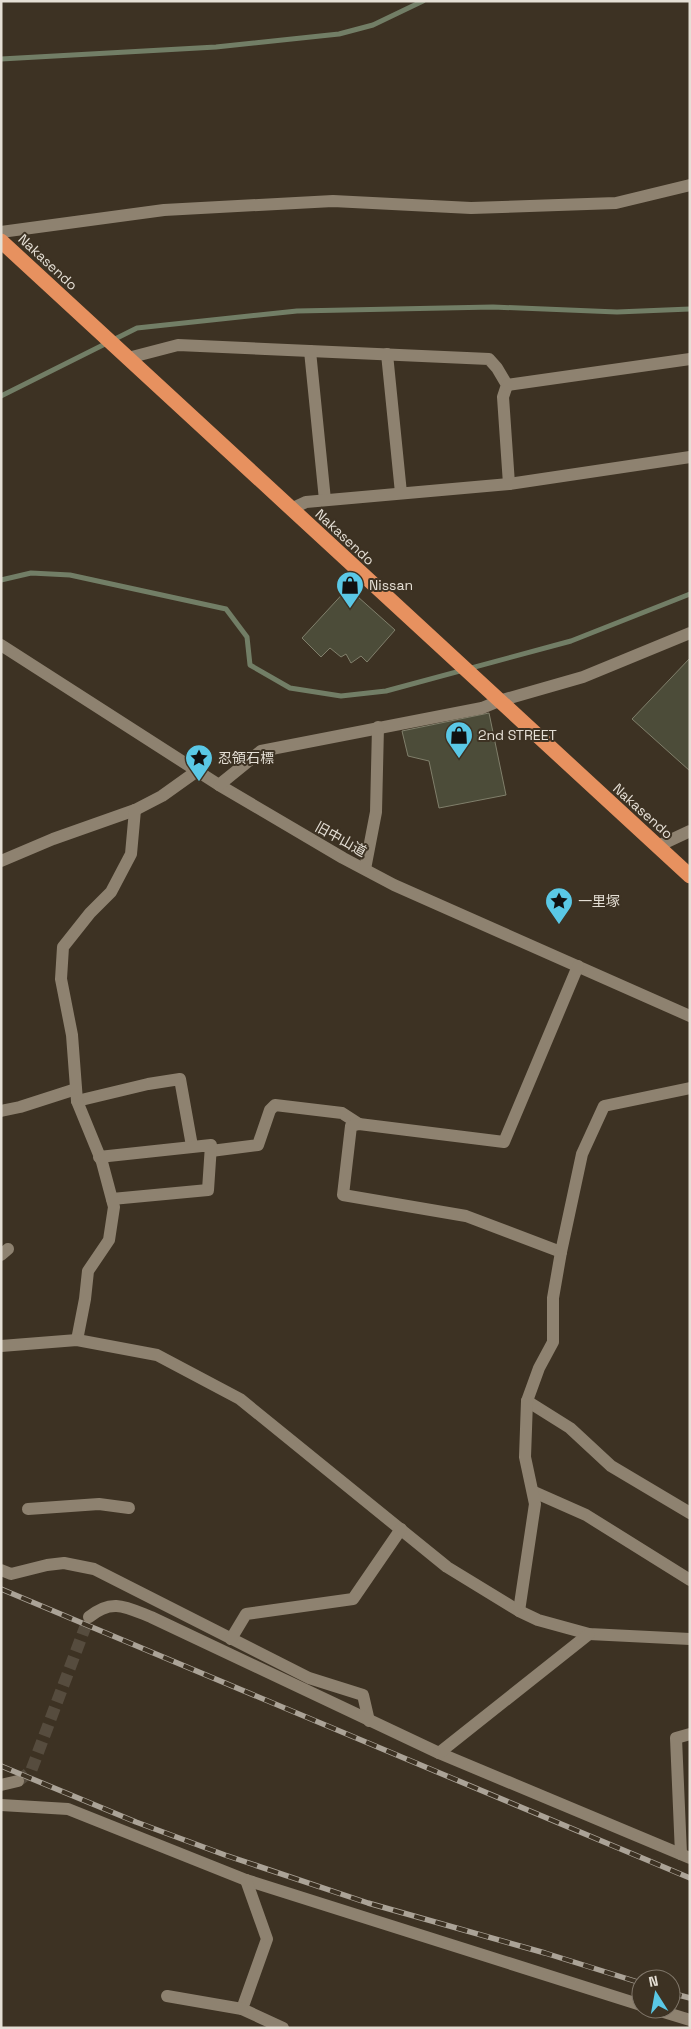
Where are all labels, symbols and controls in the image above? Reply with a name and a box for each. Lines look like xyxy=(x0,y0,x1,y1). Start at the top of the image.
street label: Nakasendo xyxy=(15,230,81,294)
street label: Nakasendo xyxy=(312,505,378,569)
shop icon: Nissan xyxy=(335,570,365,609)
place label: Nissan xyxy=(369,576,413,594)
shop icon: 2nd STREET xyxy=(444,720,474,759)
place label: 2nd STREET xyxy=(478,726,557,744)
place icon: 忍領石標 xyxy=(184,743,214,782)
place label: 忍領石標 xyxy=(218,749,274,767)
street label: Nakasendo xyxy=(609,779,677,843)
street label: 旧中山道 xyxy=(312,818,370,860)
place icon: 一里塚 xyxy=(544,886,574,925)
place label: 一里塚 xyxy=(578,892,620,910)
north arrow xyxy=(631,1969,681,2019)
text: N xyxy=(647,1972,660,1991)

